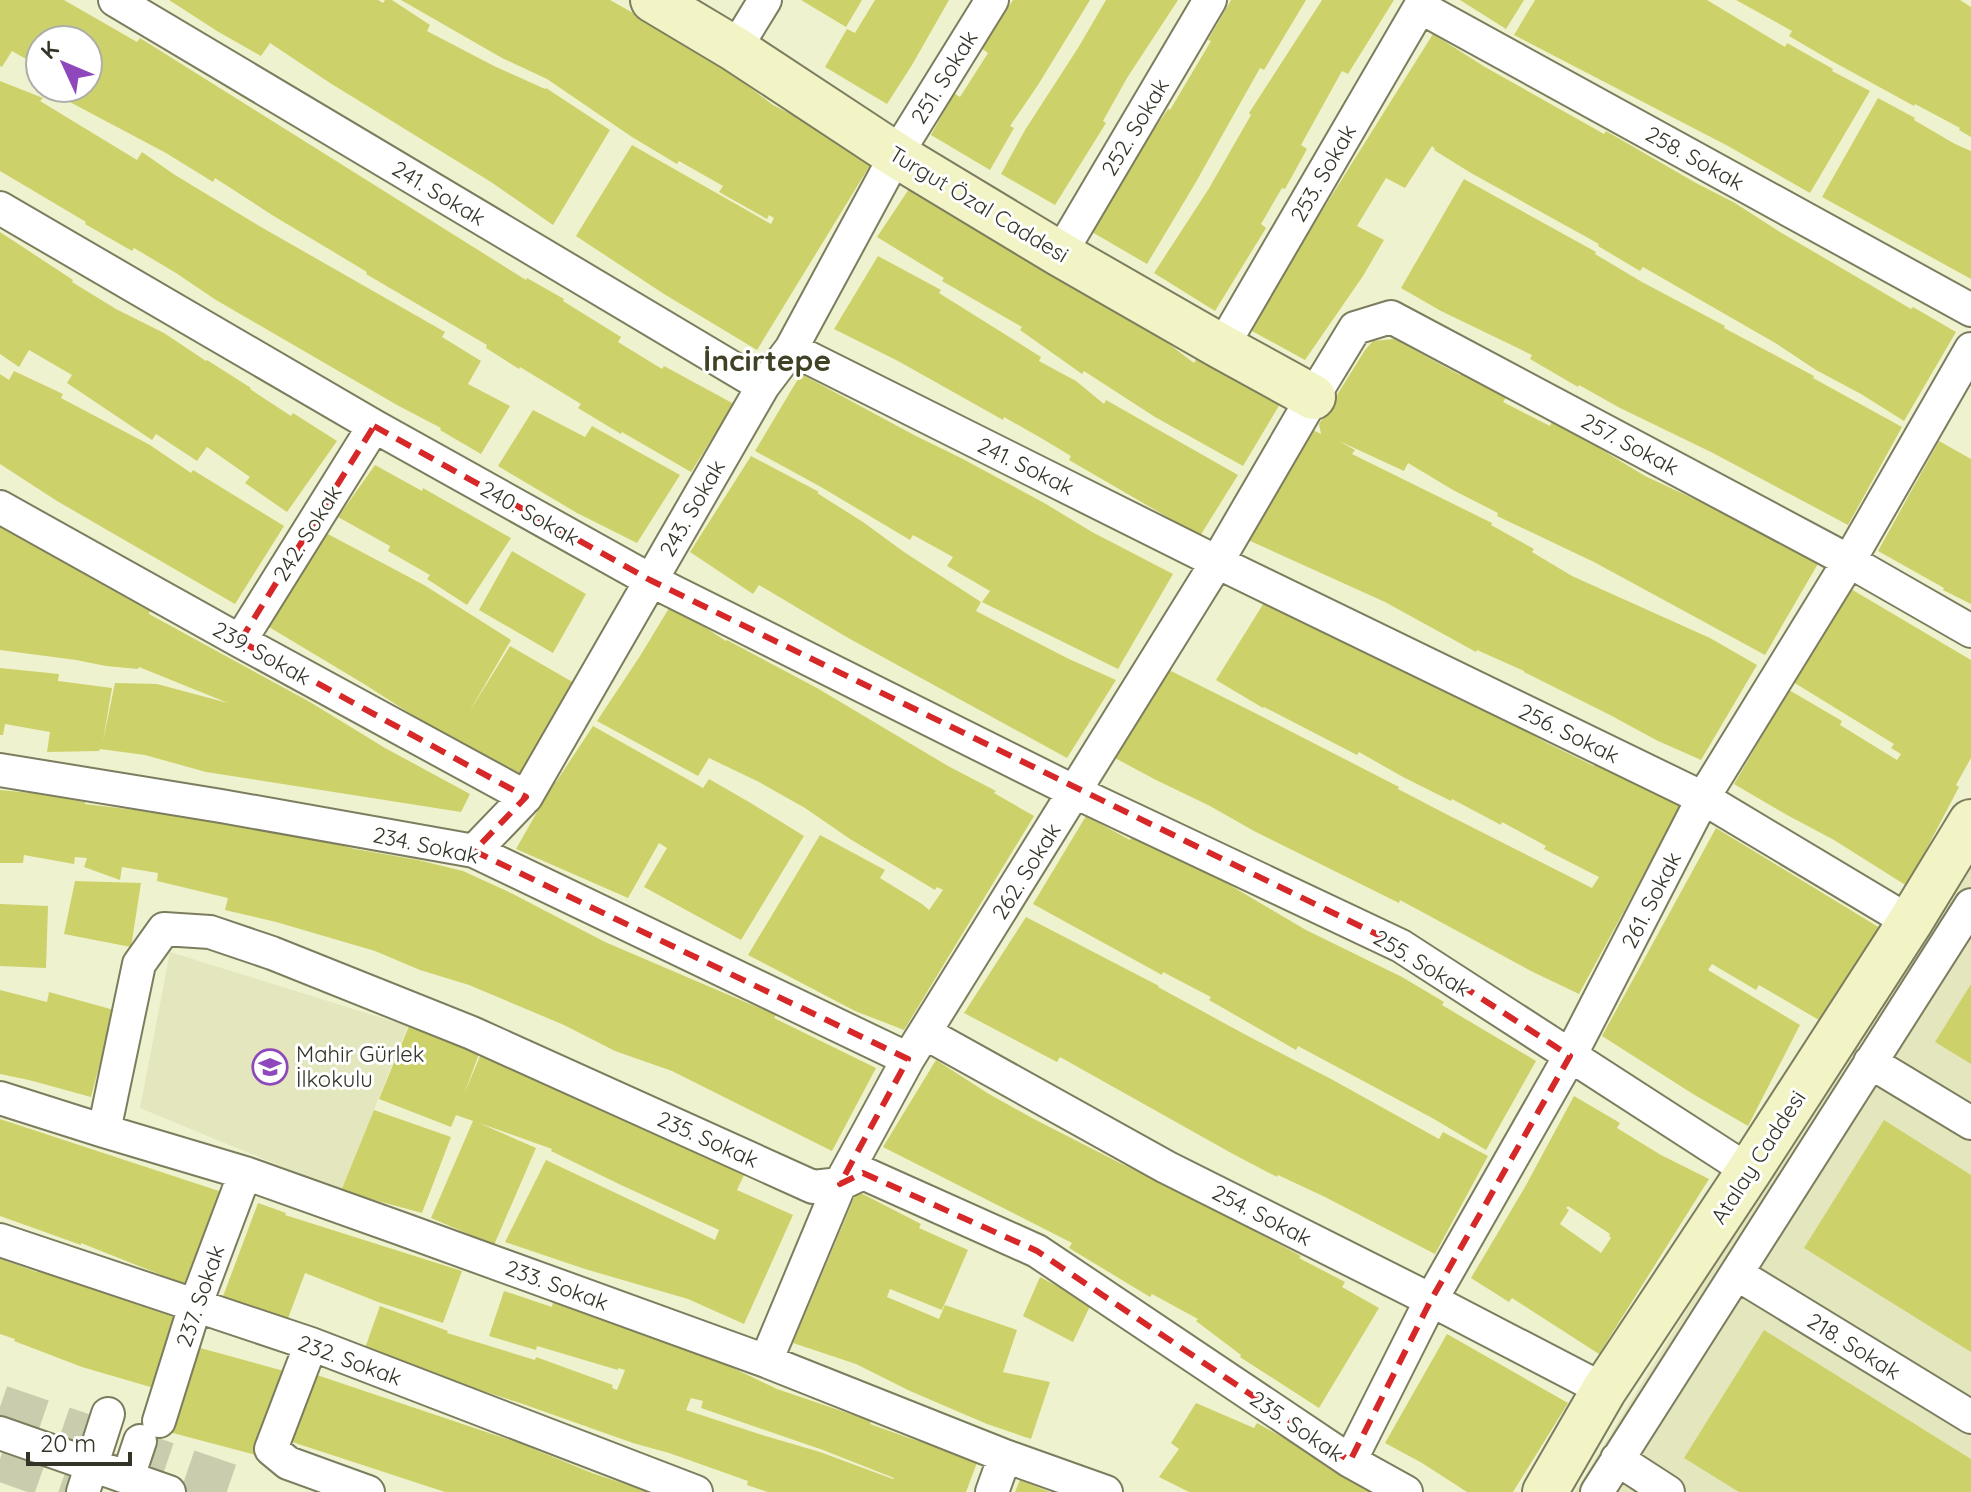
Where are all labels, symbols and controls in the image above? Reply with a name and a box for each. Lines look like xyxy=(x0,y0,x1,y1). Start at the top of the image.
north arrow xyxy=(24,24,104,104)
street label: 251. Sokak xyxy=(904,25,984,129)
text: K xyxy=(35,35,65,65)
street label: 252. Sokak xyxy=(1095,73,1175,181)
street label: 253. Sokak xyxy=(1284,119,1362,227)
street label: 258. Sokak xyxy=(1641,119,1749,197)
street label: Turgut Özal Caddesi xyxy=(884,139,1074,269)
street label: 241. Sokak xyxy=(387,154,491,232)
district label: İncirtepe xyxy=(703,341,831,379)
street label: 257. Sokak xyxy=(1576,407,1684,481)
street label: 241. Sokak xyxy=(973,431,1079,501)
street label: 243. Sokak xyxy=(653,454,731,562)
street label: 240. Sokak xyxy=(476,474,584,552)
street label: 242. Sokak xyxy=(266,480,348,586)
street label: 239. Sokak xyxy=(208,615,316,691)
street label: 256. Sokak xyxy=(1514,697,1624,769)
street label: 262. Sokak xyxy=(985,818,1067,924)
street label: 234. Sokak xyxy=(370,820,482,870)
street label: 261. Sokak xyxy=(1615,847,1687,953)
street label: 255. Sokak xyxy=(1368,923,1476,1003)
place label: Mahir Gürlek İlkokulu xyxy=(296,1040,425,1093)
school or university icon: Mahir Gürlek İlkokulu xyxy=(251,1048,289,1086)
street label: Atalay Caddesi xyxy=(1704,1085,1812,1229)
street label: 235. Sokak xyxy=(653,1104,763,1174)
street label: 254. Sokak xyxy=(1207,1178,1317,1252)
street label: 237. Sokak xyxy=(169,1241,231,1351)
street label: 233. Sokak xyxy=(502,1253,612,1317)
street label: 218. Sokak xyxy=(1802,1306,1906,1386)
street label: 232. Sokak xyxy=(294,1328,406,1392)
street label: 235. Sokak xyxy=(1245,1384,1349,1468)
scale bar xyxy=(28,1416,130,1466)
text: 20 m xyxy=(40,1428,96,1458)

